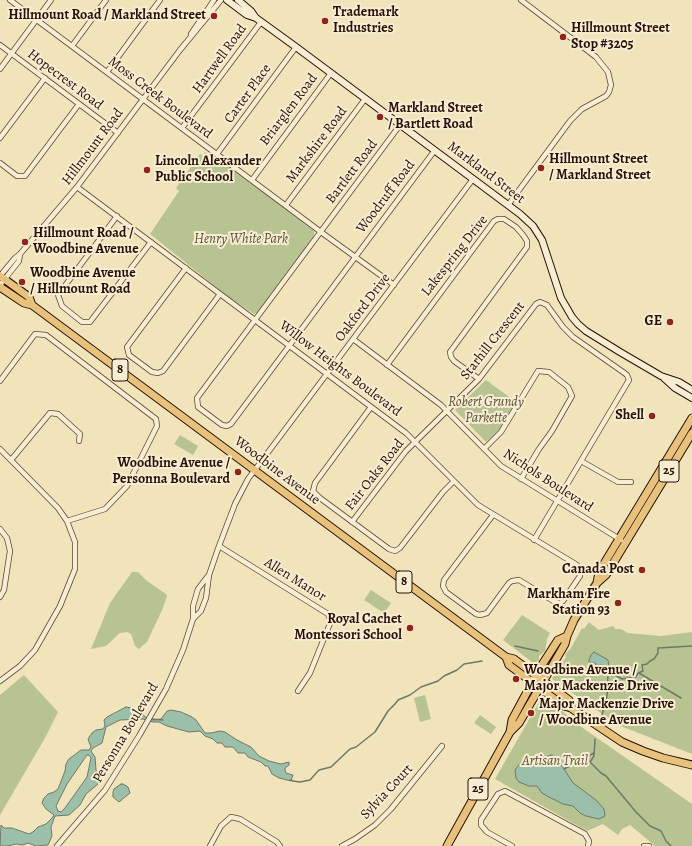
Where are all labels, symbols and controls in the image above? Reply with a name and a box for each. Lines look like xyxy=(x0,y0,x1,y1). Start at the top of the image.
place label: Trademark Industries xyxy=(333,5,398,38)
place label: Hillmount Road / Markland Street xyxy=(8,8,206,24)
marker: Hillmount Road / Markland Street xyxy=(209,11,219,21)
marker: Trademark Industries xyxy=(320,16,330,26)
street label: Hartwell Road xyxy=(189,21,251,97)
place label: Hillmount Street Stop #3205 xyxy=(571,21,670,54)
marker: Hillmount Street Stop #3205 xyxy=(558,32,568,42)
street label: Hopecrest Road xyxy=(24,46,106,114)
street label: Moss Creek Boulevard xyxy=(105,53,215,143)
street label: Carter Place xyxy=(221,61,275,127)
street label: Briarglen Road xyxy=(257,71,321,149)
place label: Markland Street / Bartlett Road xyxy=(388,101,483,134)
street label: Markshire Road xyxy=(283,104,351,186)
street label: Hillmount Road xyxy=(59,105,127,189)
marker: Markland Street / Bartlett Road xyxy=(375,112,385,122)
street label: Bartlett Road xyxy=(323,137,381,207)
street label: Markland Street xyxy=(444,138,528,208)
place label: Hillmount Street / Markland Street xyxy=(549,152,651,184)
place label: Lincoln Alexander Public School xyxy=(155,154,261,186)
street label: Woodruff Road xyxy=(353,157,419,237)
marker: Hillmount Street / Markland Street xyxy=(536,163,546,173)
marker: Lincoln Alexander Public School xyxy=(142,165,152,175)
street label: Lakespring Drive xyxy=(418,212,492,300)
place label: Hillmount Road / Woodbine Avenue xyxy=(33,226,139,258)
park label: Henry White Park xyxy=(194,232,288,248)
marker: Hillmount Road / Woodbine Avenue xyxy=(20,237,30,247)
place label: Woodbine Avenue / Hillmount Road xyxy=(30,266,136,298)
street label: Oakford Drive xyxy=(332,270,394,346)
marker: Woodbine Avenue / Hillmount Road xyxy=(17,277,27,287)
street label: Starhill Crescent xyxy=(457,298,529,384)
place label: GE xyxy=(645,314,662,330)
marker: GE xyxy=(665,317,675,327)
street label: Willow Heights Boulevard xyxy=(276,318,404,420)
road number: 8 xyxy=(112,359,128,381)
park label: Robert Grundy Parkette xyxy=(448,395,524,428)
place label: Shell xyxy=(615,408,644,424)
marker: Shell xyxy=(647,411,657,421)
street label: Woodbine Avenue xyxy=(231,433,323,509)
street label: Fair Oaks Road xyxy=(342,436,408,514)
street label: Nichols Boulevard xyxy=(500,446,596,516)
place label: Woodbine Avenue / Personna Boulevard xyxy=(112,456,230,488)
road number: 25 xyxy=(659,460,679,482)
marker: Woodbine Avenue / Personna Boulevard xyxy=(233,467,243,477)
street label: Allen Manor xyxy=(261,554,329,606)
place label: Canada Post xyxy=(562,562,634,578)
marker: Canada Post xyxy=(637,565,647,575)
road number: 8 xyxy=(396,571,412,593)
place label: Markham Fire Station 93 xyxy=(527,587,610,620)
marker: Markham Fire Station 93 xyxy=(613,598,623,608)
place label: Royal Cachet Montessori School xyxy=(294,612,402,644)
marker: Royal Cachet Montessori School xyxy=(405,623,415,633)
place label: Woodbine Avenue / Major Mackenzie Drive xyxy=(524,663,659,696)
marker: Woodbine Avenue / Major Mackenzie Drive xyxy=(511,674,521,684)
street label: Personna Boulevard xyxy=(90,680,162,786)
place label: Major Mackenzie Drive / Woodbine Avenue xyxy=(539,697,674,730)
marker: Major Mackenzie Drive / Woodbine Avenue xyxy=(526,708,536,718)
park label: Artisan Trail xyxy=(522,754,588,770)
street label: Sylvia Court xyxy=(357,761,417,823)
road number: 25 xyxy=(468,778,488,800)

